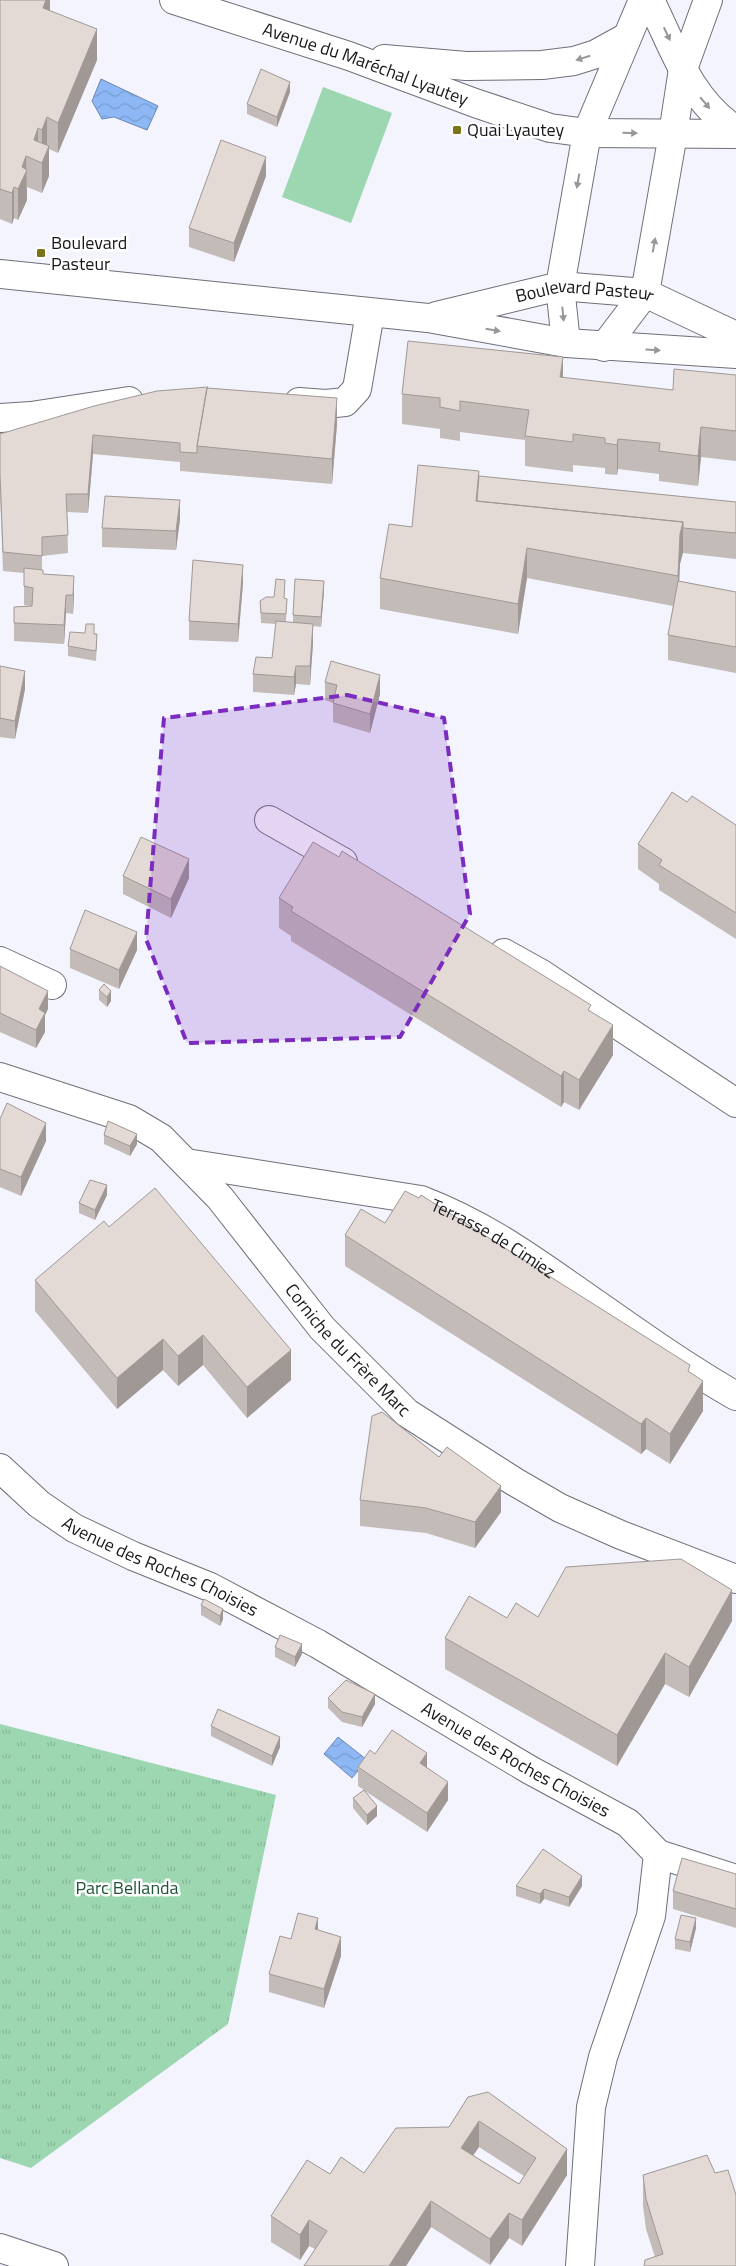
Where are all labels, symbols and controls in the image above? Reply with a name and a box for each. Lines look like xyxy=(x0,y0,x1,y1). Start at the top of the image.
street label: Avenue du Maréchal Lyautey xyxy=(259,15,473,112)
one-way arrow xyxy=(663,27,671,41)
one-way arrow xyxy=(576,55,591,62)
one-way arrow xyxy=(699,97,710,110)
place label: Quai Lyautey xyxy=(467,116,565,143)
marker: Quai Lyautey xyxy=(451,124,463,136)
one-way arrow xyxy=(622,130,638,138)
one-way arrow xyxy=(574,173,582,188)
place label: Boulevard Pasteur xyxy=(51,229,127,277)
one-way arrow xyxy=(650,237,658,253)
marker: Boulevard Pasteur xyxy=(35,247,47,259)
street label: Boulevard Pasteur xyxy=(513,272,659,309)
one-way arrow xyxy=(559,307,567,323)
one-way arrow xyxy=(485,326,500,334)
one-way arrow xyxy=(645,346,661,354)
street label: Terrasse de Cimiez xyxy=(427,1191,561,1285)
street label: Corniche du Frère Marc xyxy=(279,1277,417,1423)
street label: Avenue des Roches Choisies xyxy=(57,1510,263,1623)
street label: Avenue des Roches Choisies xyxy=(417,1694,615,1824)
park label: Parc Bellanda xyxy=(75,1874,179,1901)

